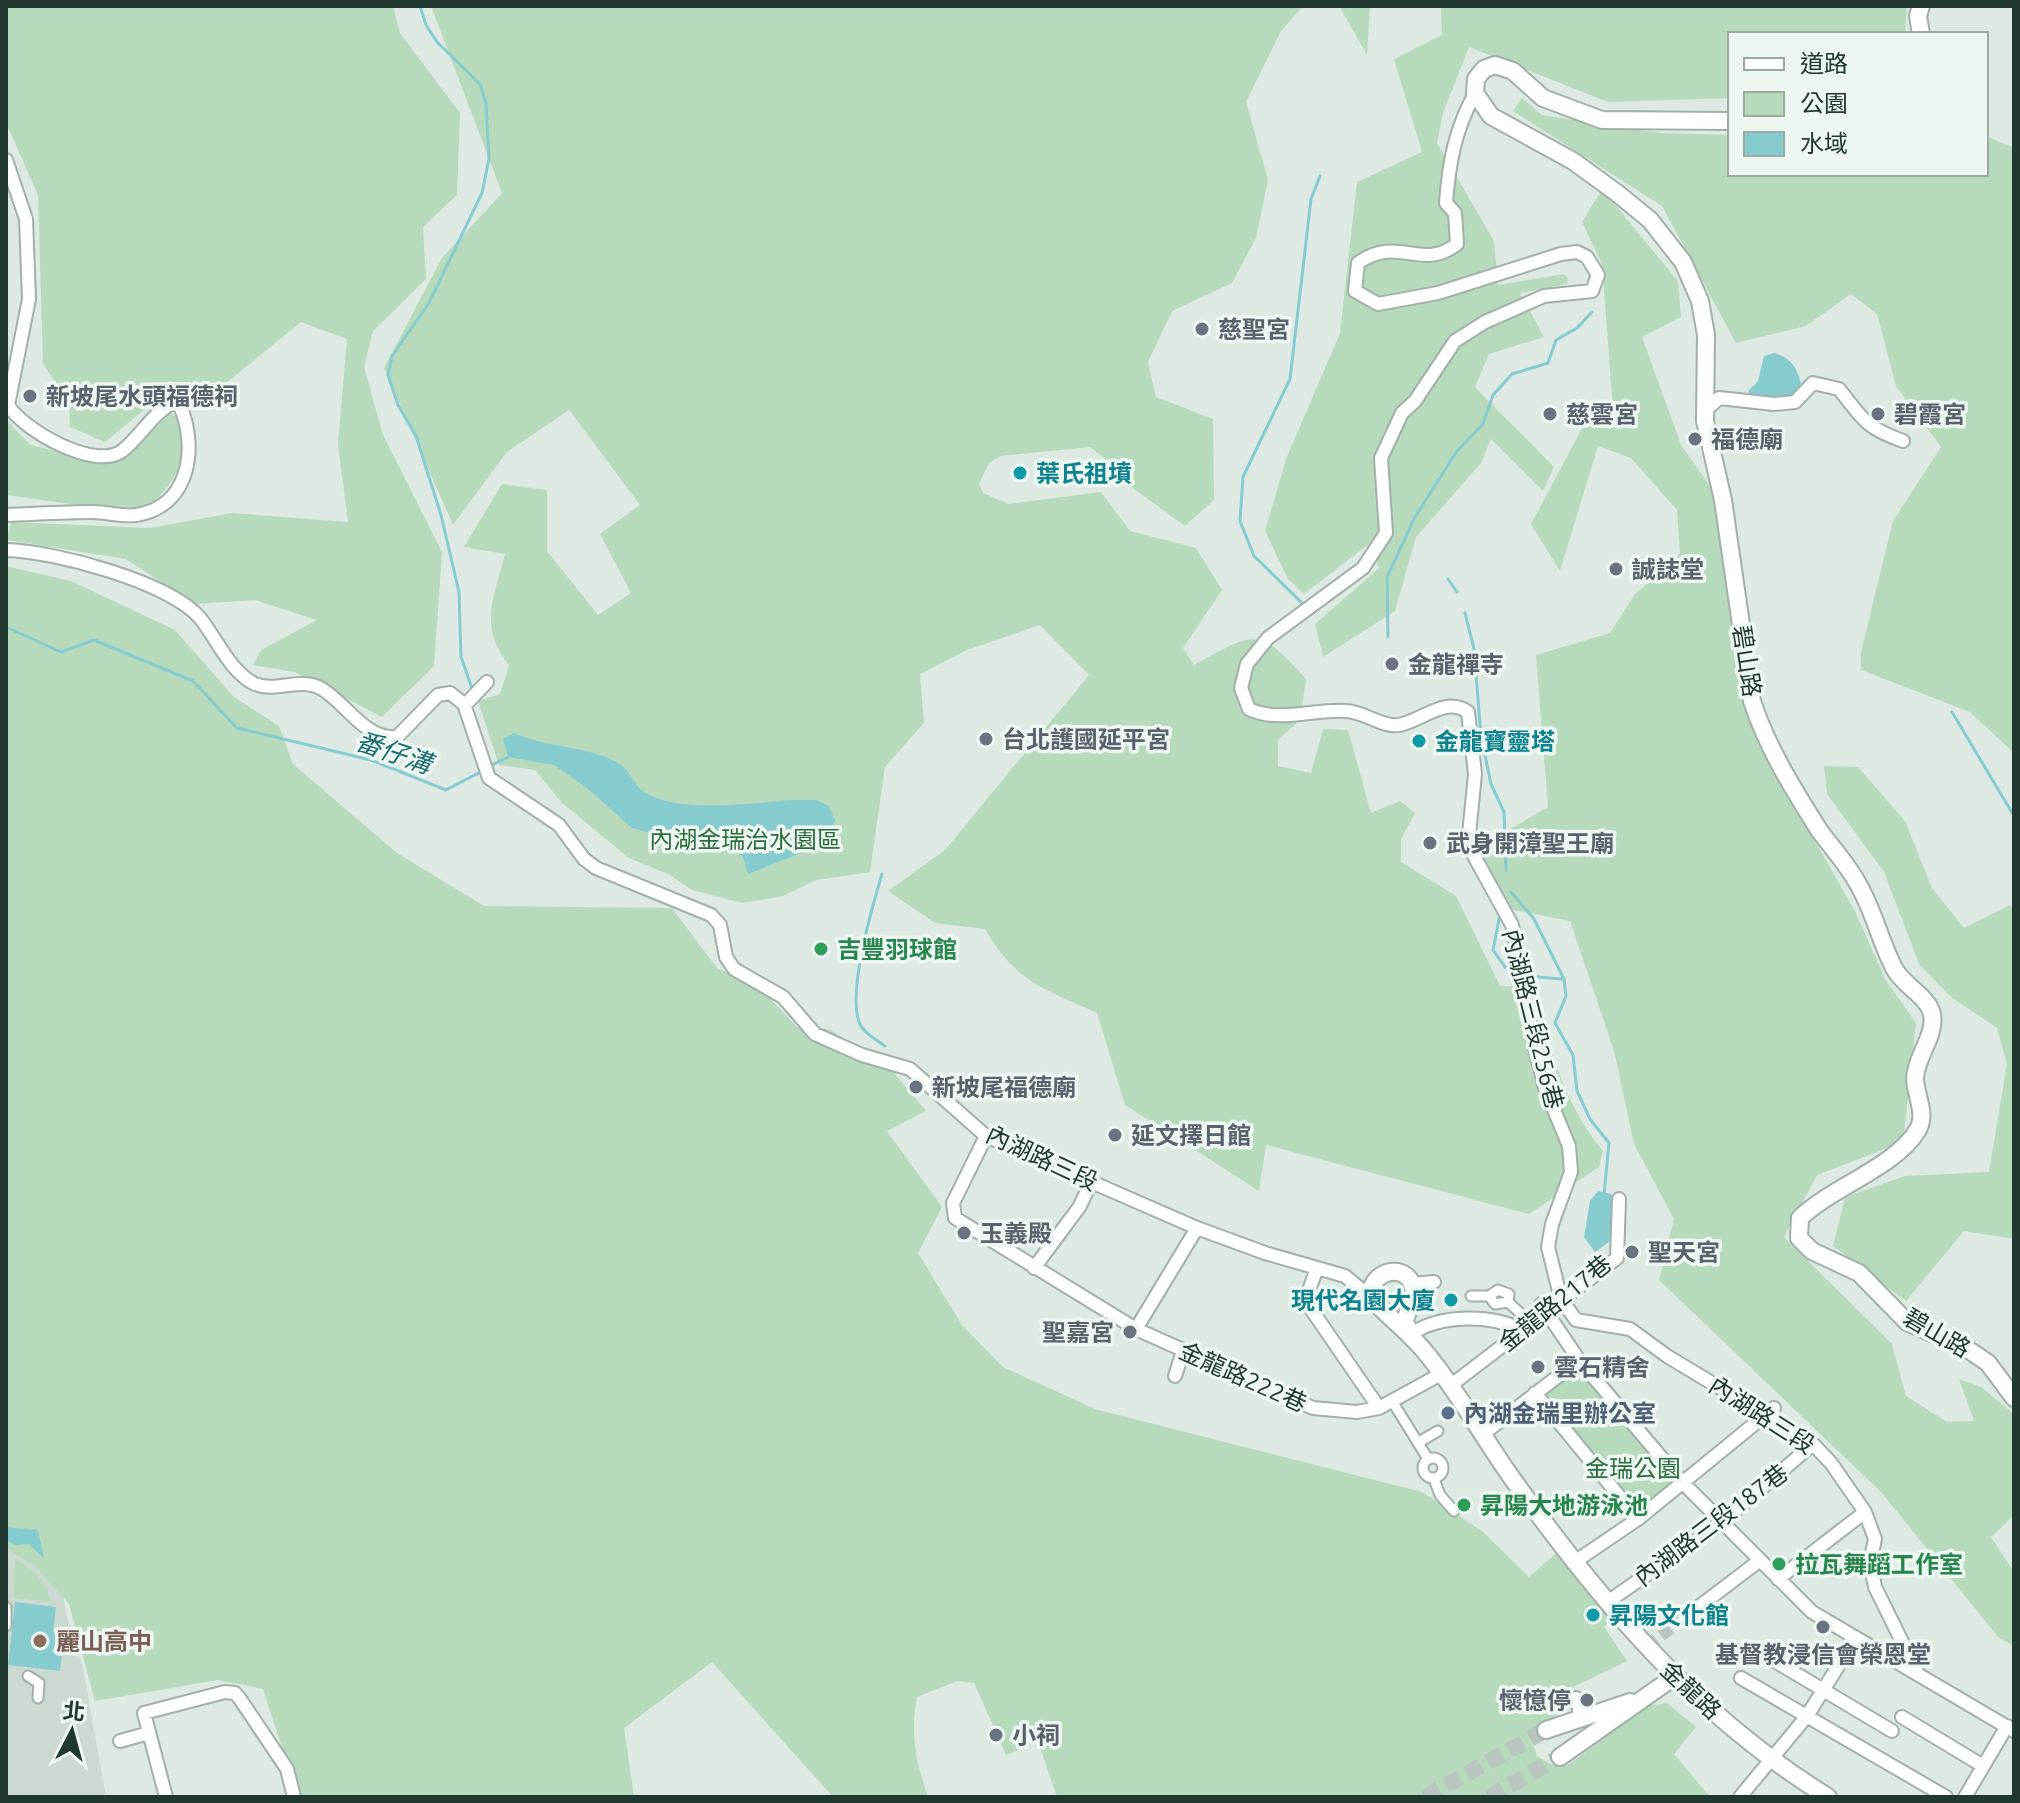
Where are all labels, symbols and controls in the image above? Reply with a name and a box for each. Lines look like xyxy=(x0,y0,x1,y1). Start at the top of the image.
legend xyxy=(1728,32,1988,176)
text: 道路 xyxy=(1800,50,1848,77)
text: 公園 xyxy=(1800,90,1848,117)
text: 水域 xyxy=(1800,130,1848,157)
place label: 慈聖宮 xyxy=(1218,316,1290,343)
marker: 慈聖宮 xyxy=(1193,320,1211,338)
place label: 新坡尾水頭福德祠 xyxy=(46,383,238,410)
marker: 新坡尾水頭福德祠 xyxy=(21,387,39,405)
place label: 慈雲宮 xyxy=(1566,401,1638,428)
place label: 碧霞宮 xyxy=(1894,401,1966,428)
marker: 慈雲宮 xyxy=(1541,405,1559,423)
marker: 碧霞宮 xyxy=(1869,405,1887,423)
place label: 福德廟 xyxy=(1711,426,1783,453)
marker: 福德廟 xyxy=(1686,430,1704,448)
place label: 葉氏祖墳 xyxy=(1036,460,1132,487)
marker: 葉氏祖墳 xyxy=(1011,464,1029,482)
place label: 誠誌堂 xyxy=(1632,556,1704,583)
marker: 誠誌堂 xyxy=(1607,560,1625,578)
street label: 碧山路 xyxy=(1728,623,1766,699)
place label: 金龍禪寺 xyxy=(1408,651,1504,678)
marker: 金龍禪寺 xyxy=(1383,655,1401,673)
water label: 番仔溝 xyxy=(352,726,439,780)
place label: 台北護國延平宮 xyxy=(1002,726,1170,753)
place label: 金龍寶靈塔 xyxy=(1435,728,1555,755)
marker: 台北護國延平宮 xyxy=(977,730,995,748)
marker: 金龍寶靈塔 xyxy=(1410,732,1428,750)
park label: 內湖金瑞治水園區 xyxy=(649,826,841,853)
place label: 武身開漳聖王廟 xyxy=(1446,830,1614,857)
marker: 武身開漳聖王廟 xyxy=(1421,834,1439,852)
street label: 內湖路三段256巷 xyxy=(1498,926,1568,1112)
place label: 吉豐羽球館 xyxy=(837,936,957,963)
marker: 吉豐羽球館 xyxy=(812,940,830,958)
place label: 新坡尾福德廟 xyxy=(932,1074,1076,1101)
marker: 新坡尾福德廟 xyxy=(907,1078,925,1096)
street label: 內湖路三段 xyxy=(982,1120,1102,1196)
place label: 延文擇日館 xyxy=(1131,1122,1251,1149)
marker: 延文擇日館 xyxy=(1106,1126,1124,1144)
place label: 玉義殿 xyxy=(980,1220,1052,1247)
marker: 玉義殿 xyxy=(955,1224,973,1242)
place label: 聖天宮 xyxy=(1648,1239,1720,1266)
marker: 聖天宮 xyxy=(1623,1243,1641,1261)
street label: 金龍路217巷 xyxy=(1493,1250,1617,1356)
place label: 現代名園大廈 xyxy=(1291,1287,1435,1314)
marker: 現代名園大廈 xyxy=(1442,1291,1460,1309)
street label: 碧山路 xyxy=(1899,1303,1975,1363)
place label: 聖嘉宮 xyxy=(1042,1319,1114,1346)
marker: 聖嘉宮 xyxy=(1121,1323,1139,1341)
street label: 金龍路222巷 xyxy=(1175,1337,1311,1417)
place label: 雲石精舍 xyxy=(1554,1354,1650,1381)
marker: 雲石精舍 xyxy=(1529,1358,1547,1376)
street label: 內湖路三段 xyxy=(1704,1371,1820,1459)
place label: 內湖金瑞里辦公室 xyxy=(1464,1400,1656,1427)
marker: 內湖金瑞里辦公室 xyxy=(1439,1404,1457,1422)
park label: 金瑞公園 xyxy=(1585,1455,1681,1482)
street label: 內湖路三段187巷 xyxy=(1629,1459,1793,1591)
place label: 昇陽大地游泳池 xyxy=(1480,1492,1648,1519)
marker: 昇陽大地游泳池 xyxy=(1455,1496,1473,1514)
place label: 拉瓦舞蹈工作室 xyxy=(1795,1551,1963,1578)
marker: 拉瓦舞蹈工作室 xyxy=(1770,1555,1788,1573)
place label: 昇陽文化館 xyxy=(1609,1602,1729,1629)
marker: 昇陽文化館 xyxy=(1584,1606,1602,1624)
marker: 基督教浸信會榮恩堂 xyxy=(1814,1618,1832,1636)
place label: 麗山高中 xyxy=(56,1628,152,1655)
marker: 麗山高中 xyxy=(31,1632,49,1650)
place label: 基督教浸信會榮恩堂 xyxy=(1715,1641,1931,1668)
street label: 金龍路 xyxy=(1655,1656,1727,1724)
place label: 懷憶停 xyxy=(1499,1687,1571,1714)
north arrow xyxy=(32,1691,112,1771)
marker: 懷憶停 xyxy=(1578,1691,1596,1709)
text: 北 xyxy=(62,1697,86,1724)
place label: 小祠 xyxy=(1012,1722,1060,1749)
marker: 小祠 xyxy=(987,1726,1005,1744)

